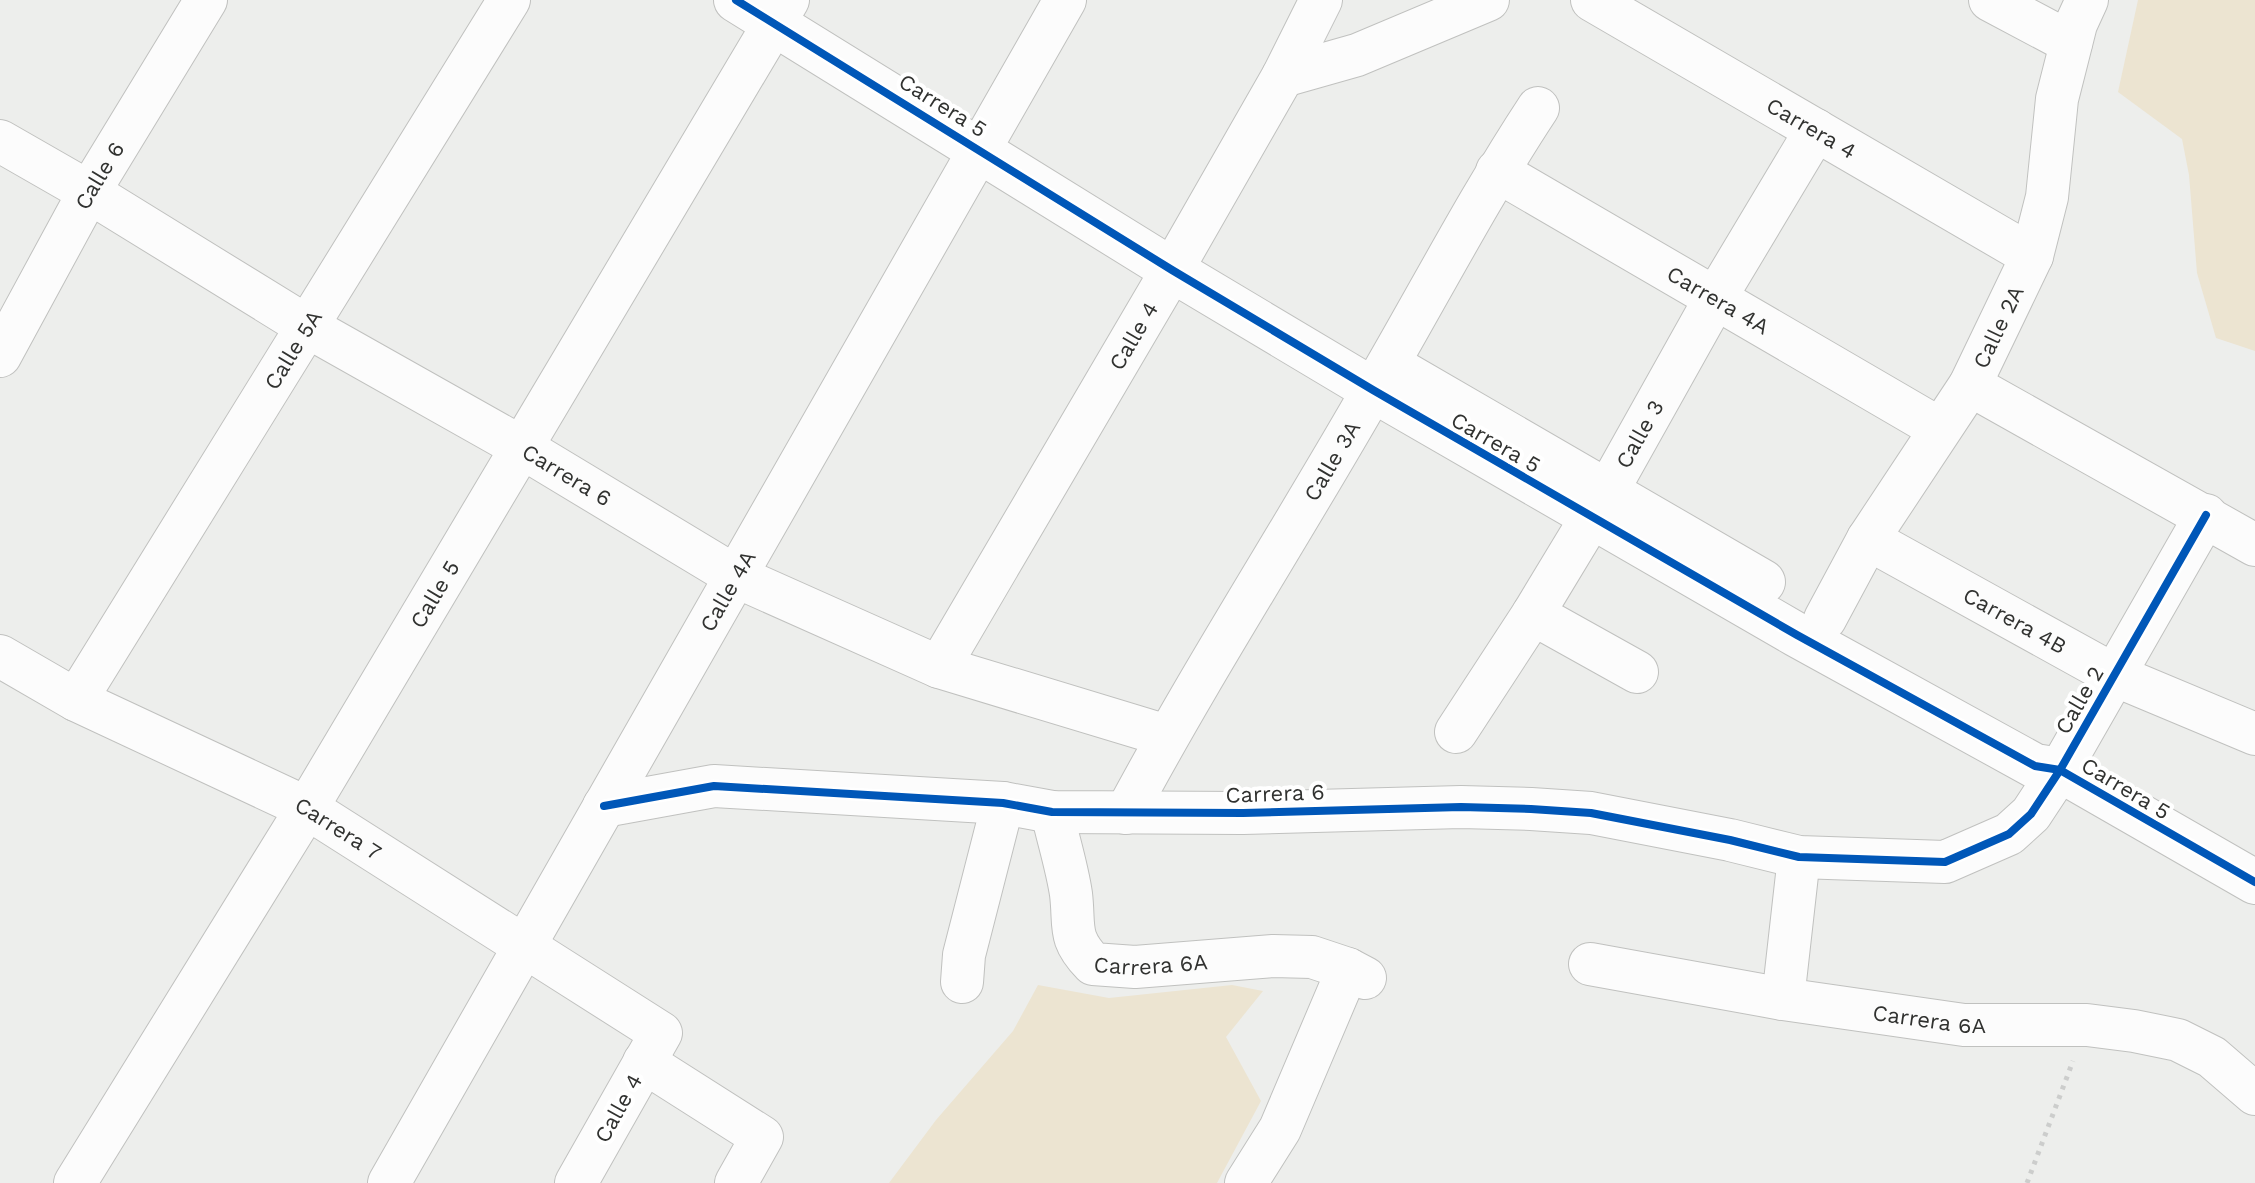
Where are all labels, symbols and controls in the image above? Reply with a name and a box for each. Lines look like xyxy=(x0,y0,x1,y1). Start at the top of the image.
street label: Carrera 5 xyxy=(894,69,991,142)
street label: Carrera 4 xyxy=(1762,92,1861,164)
street label: Calle 6 xyxy=(70,137,130,214)
street label: Carrera 4A xyxy=(1662,261,1774,340)
street label: Calle 2A xyxy=(1968,282,2029,372)
street label: Calle 4 xyxy=(1104,298,1163,375)
street label: Calle 5A xyxy=(259,306,327,394)
street label: Calle 3 xyxy=(1611,396,1669,473)
street label: Carrera 5 xyxy=(1447,407,1545,478)
street label: Calle 3A xyxy=(1299,417,1365,506)
street label: Carrera 6 xyxy=(518,439,616,512)
street label: Calle 4A xyxy=(695,546,761,636)
street label: Calle 5 xyxy=(405,556,464,632)
street label: Carrera 4B xyxy=(1959,582,2071,659)
street label: Calle 2 xyxy=(2050,662,2109,739)
street label: Carrera 5 xyxy=(2077,752,2175,825)
street label: Carrera 6 xyxy=(1225,779,1325,808)
street label: Carrera 7 xyxy=(291,792,386,865)
street label: Carrera 6A xyxy=(1093,949,1209,980)
street label: Carrera 6A xyxy=(1871,1000,1986,1038)
street label: Calle 4 xyxy=(589,1070,647,1147)

